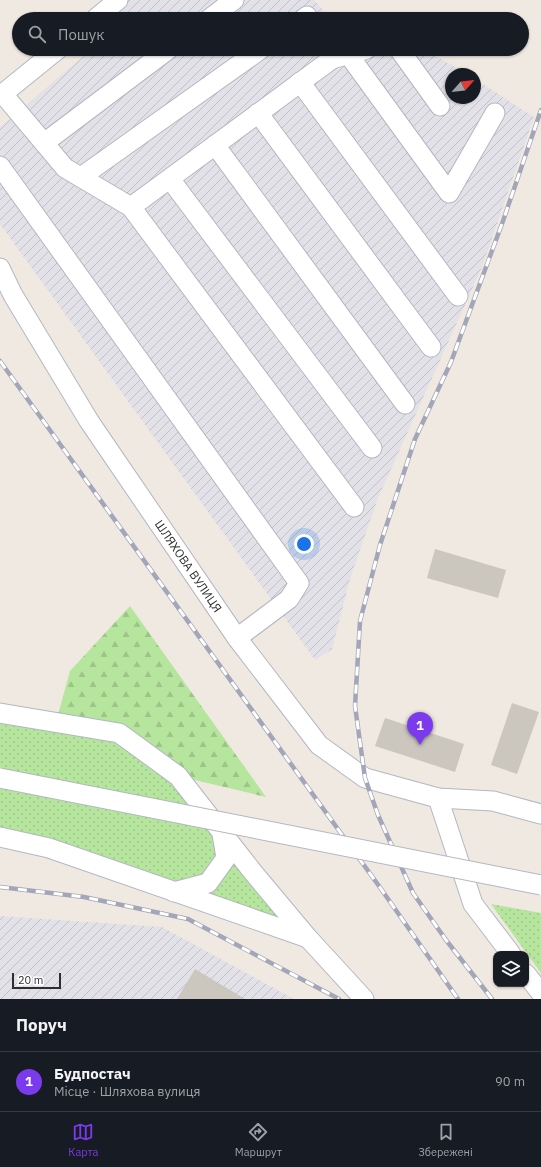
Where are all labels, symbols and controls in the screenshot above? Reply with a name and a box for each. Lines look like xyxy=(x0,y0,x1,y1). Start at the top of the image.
search box xyxy=(12,12,529,56)
icon: search xyxy=(26,23,48,45)
text: Пошук xyxy=(58,25,105,44)
north arrow xyxy=(445,68,481,104)
street label: ШЛЯХОВА ВУЛИЦЯ xyxy=(152,517,225,615)
your location xyxy=(294,534,314,554)
pin: 1 xyxy=(407,712,433,745)
map controls xyxy=(493,951,529,987)
button: layers xyxy=(493,951,529,987)
scale bar xyxy=(12,971,61,990)
text: 20 m xyxy=(18,973,43,987)
text: Поруч xyxy=(16,1014,67,1036)
text: Будпостач xyxy=(54,1064,131,1083)
text: 1 xyxy=(25,1073,33,1090)
text: 90 m xyxy=(495,1073,525,1090)
text: Місце · Шляхова вулиця xyxy=(54,1083,200,1100)
tab: Карта xyxy=(68,1121,98,1159)
tab: Маршрут xyxy=(235,1121,282,1159)
tab: Збережені xyxy=(418,1121,473,1159)

